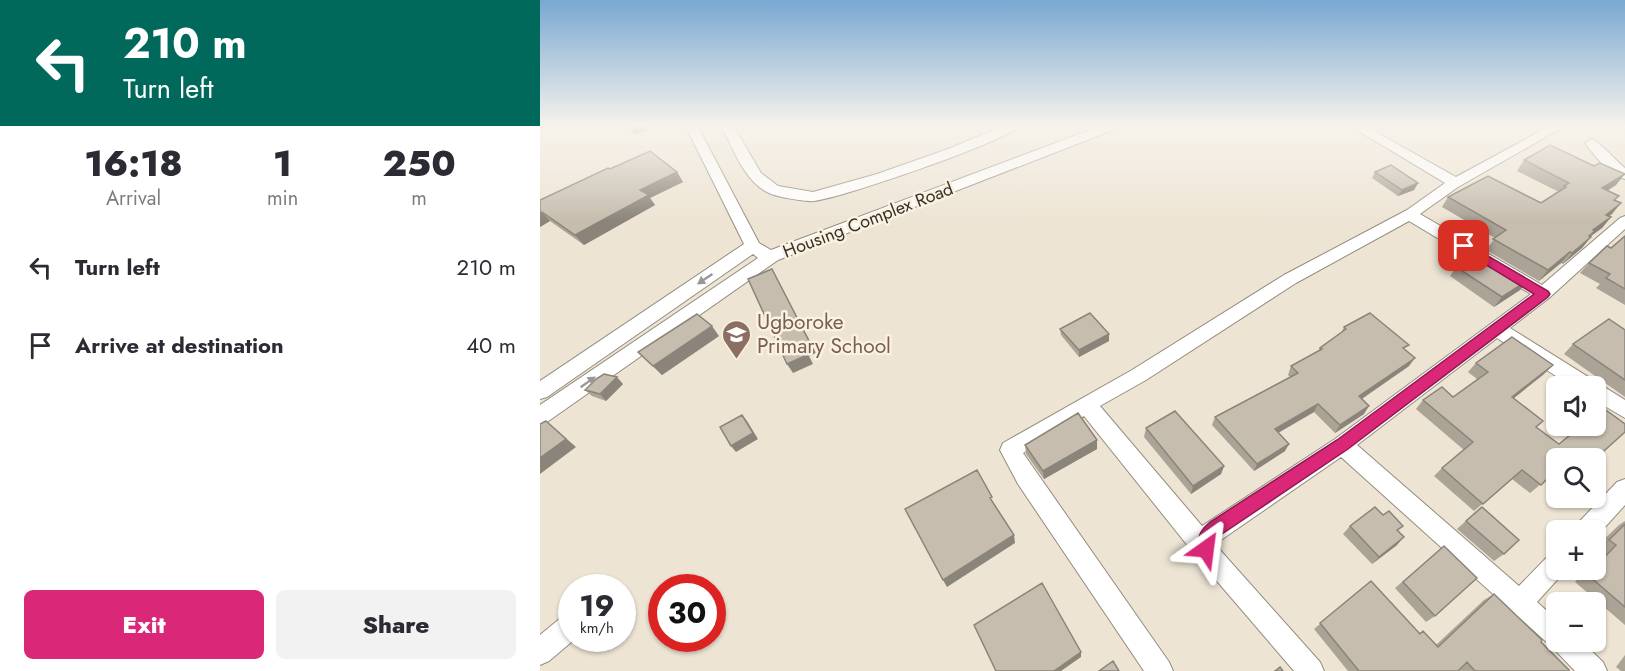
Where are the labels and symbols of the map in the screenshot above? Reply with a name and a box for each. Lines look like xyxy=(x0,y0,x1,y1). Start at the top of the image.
street label: Housing Complex Road xyxy=(779,176,957,264)
pin xyxy=(1438,220,1489,271)
one-way arrow xyxy=(697,273,713,285)
place label: Ugboroke Primary School xyxy=(757,307,891,361)
school or university icon: Ugboroke Primary School xyxy=(720,318,752,360)
one-way arrow xyxy=(580,377,597,388)
position arrow xyxy=(1174,517,1238,581)
speed limit sign: 30 xyxy=(648,574,726,652)

